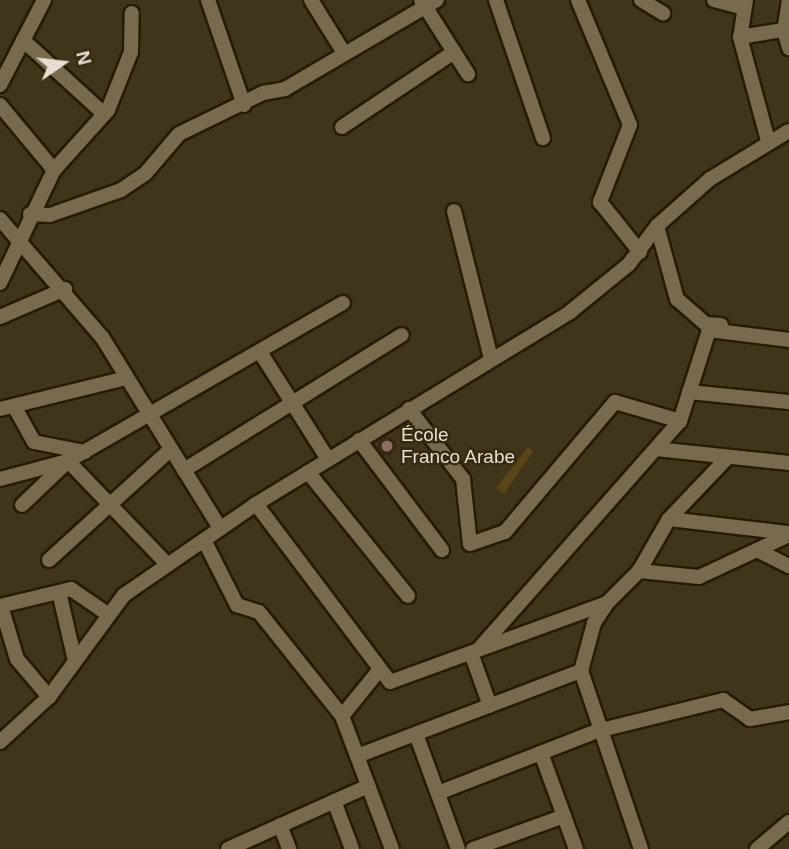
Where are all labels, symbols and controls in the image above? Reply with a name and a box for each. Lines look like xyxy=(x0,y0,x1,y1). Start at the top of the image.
north arrow xyxy=(28,28,98,98)
text: N xyxy=(72,49,96,67)
place label: École Franco Arabe xyxy=(401,424,516,468)
marker: École Franco Arabe xyxy=(379,438,395,454)

